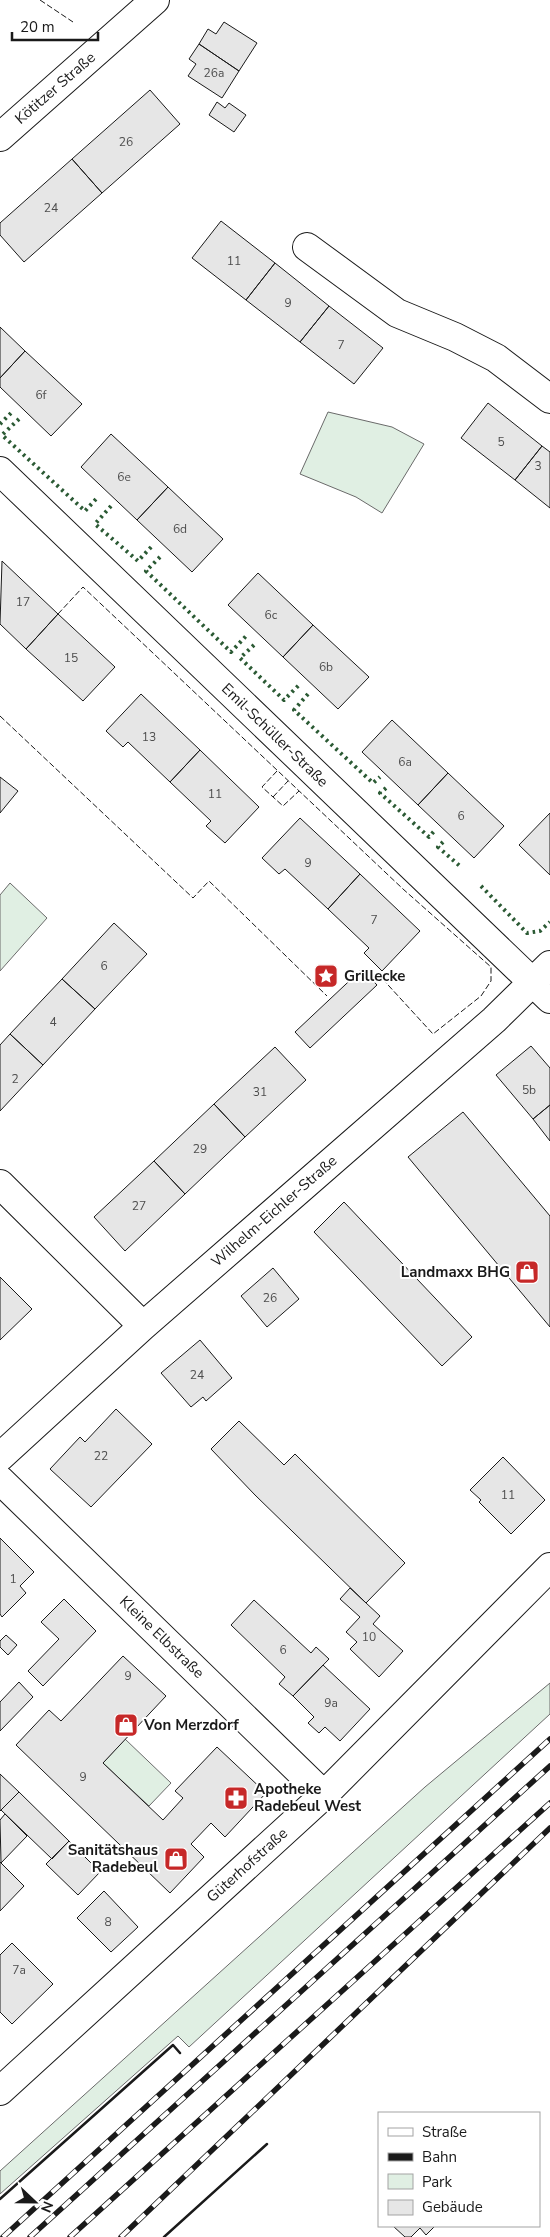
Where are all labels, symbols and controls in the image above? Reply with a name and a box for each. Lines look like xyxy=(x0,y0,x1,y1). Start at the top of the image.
scale bar xyxy=(12,10,99,42)
text: 20 m xyxy=(20,17,55,37)
street label: Kötitzer Straße xyxy=(11,48,99,128)
house number: 26a xyxy=(204,65,224,81)
house number: 26 xyxy=(119,134,133,150)
house number: 24 xyxy=(44,200,58,216)
house number: 11 xyxy=(227,253,241,269)
house number: 9 xyxy=(284,295,292,311)
house number: 7 xyxy=(337,337,345,353)
house number: 6f xyxy=(35,387,48,403)
house number: 5 xyxy=(497,434,505,450)
house number: 3 xyxy=(534,458,542,474)
house number: 6e xyxy=(117,469,131,485)
house number: 6d xyxy=(173,521,187,537)
house number: 17 xyxy=(16,594,30,610)
house number: 6c xyxy=(265,607,278,623)
house number: 15 xyxy=(64,650,78,666)
house number: 6b xyxy=(319,659,333,675)
street label: Emil-Schüller-Straße xyxy=(217,679,333,791)
house number: 13 xyxy=(142,729,156,745)
house number: 6a xyxy=(398,754,412,770)
house number: 11 xyxy=(208,786,222,802)
house number: 6 xyxy=(457,808,465,824)
house number: 9 xyxy=(304,855,312,871)
house number: 7 xyxy=(370,912,378,928)
house number: 6 xyxy=(100,958,108,974)
place icon: Grillecke xyxy=(313,963,339,989)
place label: Grillecke xyxy=(344,966,405,986)
house number: 4 xyxy=(49,1014,57,1030)
house number: 2 xyxy=(11,1071,19,1087)
house number: 5b xyxy=(522,1082,536,1098)
house number: 31 xyxy=(253,1084,267,1100)
house number: 29 xyxy=(193,1141,207,1157)
street label: Wilhelm-Eichler-Straße xyxy=(207,1151,341,1271)
house number: 27 xyxy=(132,1198,146,1214)
shop icon: Landmaxx BHG xyxy=(514,1259,540,1285)
place label: Landmaxx BHG xyxy=(401,1262,510,1282)
house number: 26 xyxy=(263,1290,277,1306)
house number: 24 xyxy=(190,1367,204,1383)
house number: 22 xyxy=(94,1448,108,1464)
house number: 11 xyxy=(501,1487,515,1503)
house number: 1 xyxy=(9,1571,17,1587)
street label: Kleine Elbstraße xyxy=(115,1591,209,1683)
house number: 10 xyxy=(362,1629,376,1645)
house number: 6 xyxy=(279,1642,287,1658)
house number: 9 xyxy=(124,1668,132,1684)
house number: 9a xyxy=(324,1695,338,1711)
shop icon: Von Merzdorf xyxy=(113,1712,139,1738)
place label: Von Merzdorf xyxy=(143,1715,239,1735)
house number: 9 xyxy=(79,1769,87,1785)
place label: Apotheke Radebeul West xyxy=(254,1779,361,1816)
pharmacy icon: Apotheke Radebeul West xyxy=(223,1785,249,1811)
street label: Güterhofstraße xyxy=(202,1823,292,1907)
place label: Sanitätshaus Radebeul xyxy=(68,1840,158,1877)
shop icon: Sanitätshaus Radebeul xyxy=(163,1846,189,1872)
house number: 8 xyxy=(104,1914,112,1930)
house number: 7a xyxy=(12,1962,26,1978)
legend xyxy=(378,2112,540,2227)
text: Straße xyxy=(422,2122,467,2142)
text: Bahn xyxy=(422,2147,457,2167)
text: Park xyxy=(422,2172,452,2192)
north arrow xyxy=(10,2177,60,2227)
text: Gebäude xyxy=(422,2197,483,2217)
text: N xyxy=(36,2198,57,2215)

